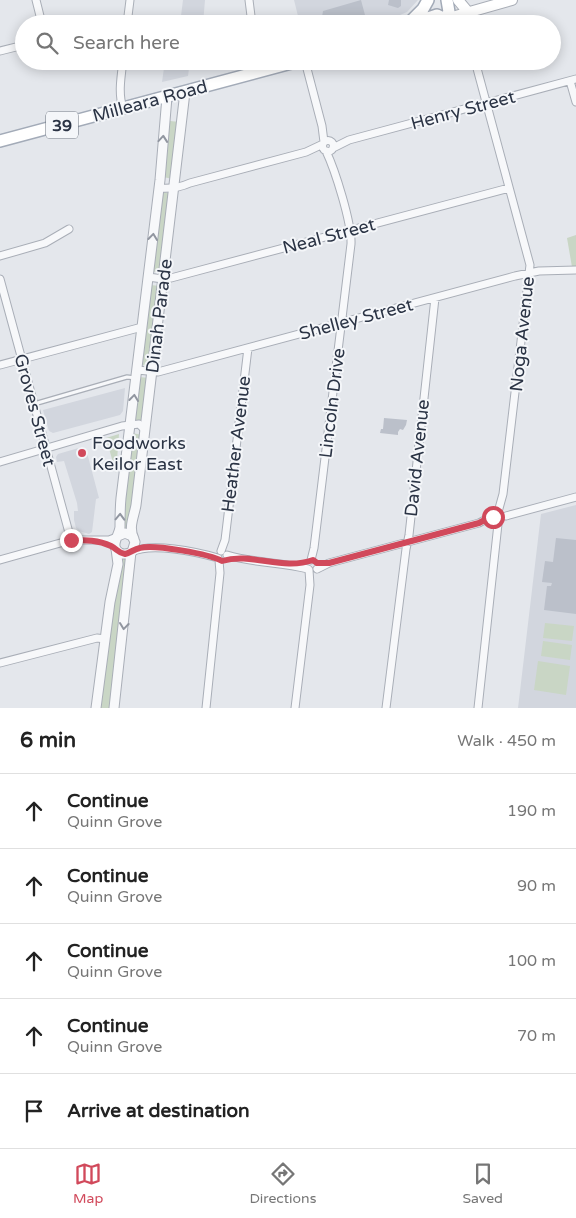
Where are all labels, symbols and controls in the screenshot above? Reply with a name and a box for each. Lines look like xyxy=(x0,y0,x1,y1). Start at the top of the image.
search box xyxy=(15,15,561,70)
icon: search xyxy=(33,29,61,57)
text: Search here xyxy=(73,32,180,54)
street label: Milleara Road xyxy=(90,75,210,127)
street label: Henry Street xyxy=(408,85,518,134)
road number: 39 xyxy=(46,112,78,138)
one-way arrow xyxy=(157,134,168,142)
street label: Neal Street xyxy=(280,213,378,259)
one-way arrow xyxy=(147,232,158,240)
street label: Dinah Parade xyxy=(141,258,177,374)
street label: Noga Avenue xyxy=(505,275,539,393)
street label: Shelley Street xyxy=(297,293,415,345)
street label: Lincoln Drive xyxy=(314,347,350,459)
street label: Groves Street xyxy=(9,351,61,469)
street label: Heather Avenue xyxy=(217,374,255,514)
one-way arrow xyxy=(128,394,139,402)
street label: David Avenue xyxy=(400,398,434,518)
place label: Foodworks Keilor East xyxy=(92,432,186,475)
marker: Foodworks Keilor East xyxy=(76,447,88,459)
route start xyxy=(482,506,505,529)
one-way arrow xyxy=(114,513,125,521)
route end xyxy=(60,529,83,552)
one-way arrow xyxy=(119,622,130,630)
text: 6 min xyxy=(20,728,76,753)
text: Walk · 450 m xyxy=(457,731,556,751)
text: Continue xyxy=(67,790,149,812)
icon: ahead xyxy=(20,797,48,825)
text: 190 m xyxy=(507,801,556,821)
text: Quinn Grove xyxy=(67,812,162,832)
text: Continue xyxy=(67,865,149,887)
icon: ahead xyxy=(20,872,48,900)
text: 90 m xyxy=(517,876,556,896)
text: Quinn Grove xyxy=(67,887,162,907)
text: Continue xyxy=(67,940,149,962)
icon: ahead xyxy=(20,947,48,975)
text: 100 m xyxy=(507,951,556,971)
text: Quinn Grove xyxy=(67,962,162,982)
text: Continue xyxy=(67,1015,149,1037)
icon: ahead xyxy=(20,1022,48,1050)
text: 70 m xyxy=(517,1026,556,1046)
text: Quinn Grove xyxy=(67,1037,162,1057)
icon: arrive xyxy=(20,1097,48,1125)
text: Arrive at destination xyxy=(67,1100,250,1122)
tab: Map xyxy=(73,1160,103,1207)
tab: Directions xyxy=(249,1160,316,1207)
tab: Saved xyxy=(462,1160,503,1207)

